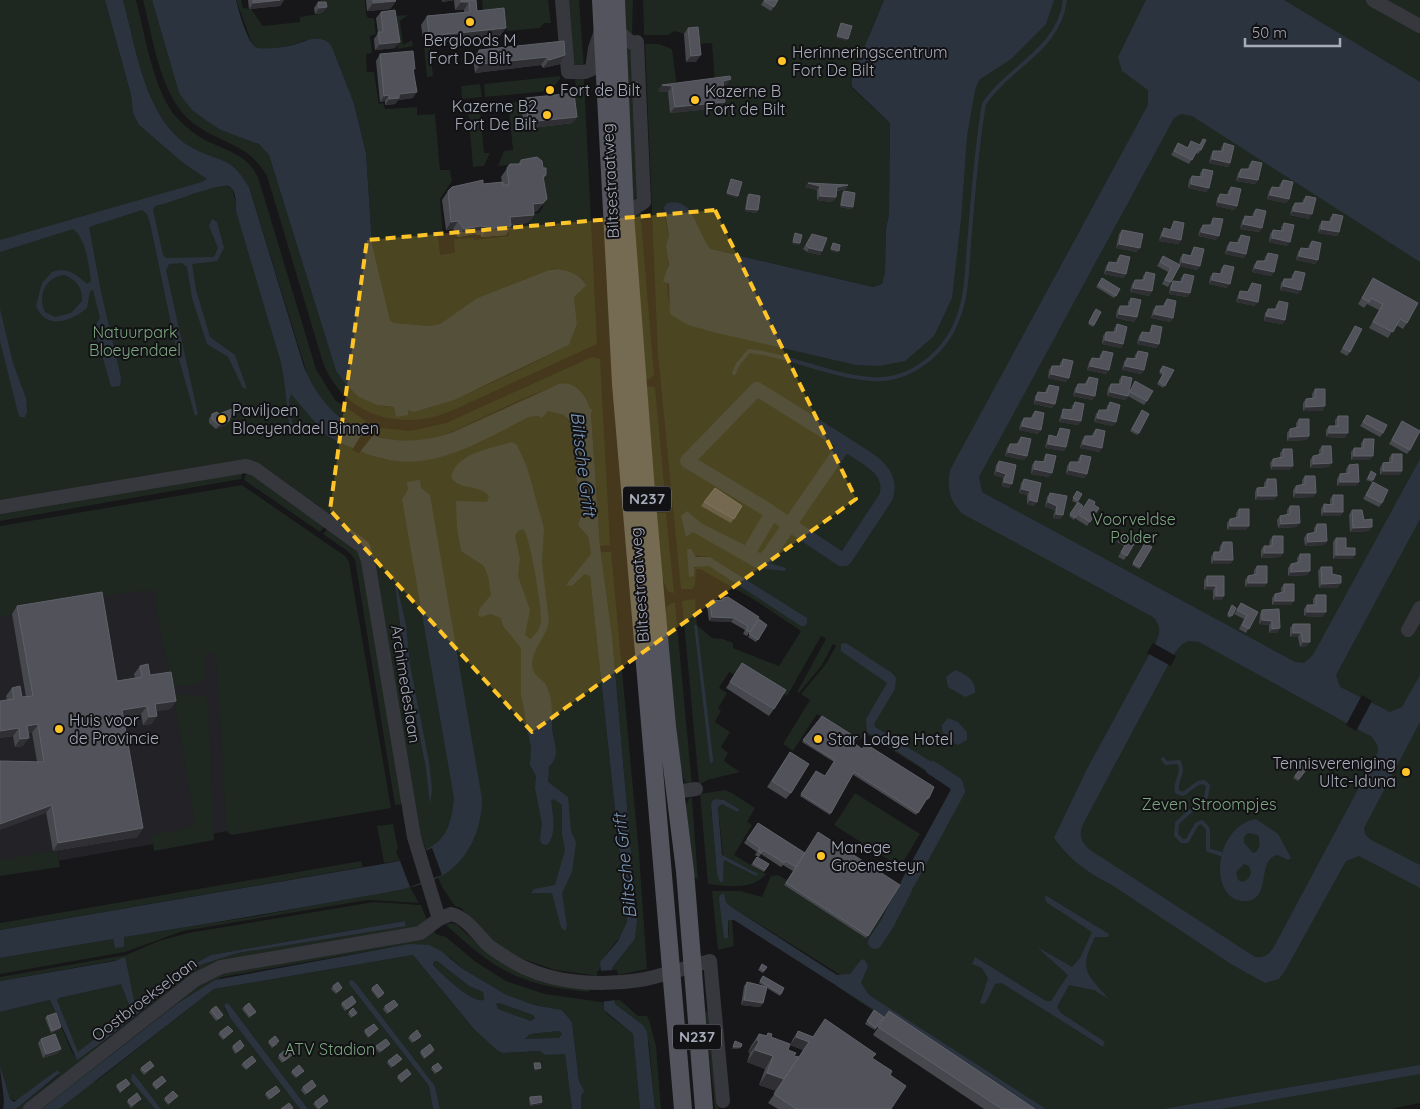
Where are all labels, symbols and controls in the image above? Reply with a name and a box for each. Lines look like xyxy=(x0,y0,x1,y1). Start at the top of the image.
scale bar xyxy=(1245,15,1340,47)
marker: Bergloods M Fort De Bilt xyxy=(464,16,476,28)
text: 50 m xyxy=(1252,23,1287,42)
place label: Bergloods M Fort De Bilt xyxy=(424,30,517,68)
place label: Herinneringscentrum Fort De Bilt xyxy=(792,42,948,80)
marker: Herinneringscentrum Fort De Bilt xyxy=(776,55,788,67)
place label: Fort de Bilt xyxy=(560,80,640,100)
place label: Kazerne B Fort de Bilt xyxy=(705,81,785,119)
marker: Fort de Bilt xyxy=(544,84,556,96)
marker: Kazerne B Fort de Bilt xyxy=(689,94,701,106)
place label: Kazerne B2 Fort De Bilt xyxy=(452,96,537,134)
marker: Kazerne B2 Fort De Bilt xyxy=(541,109,553,121)
street label: Biltsestraatweg xyxy=(597,123,623,239)
park label: Natuurpark Bloeyendael xyxy=(89,322,181,360)
place label: Paviljoen Bloeyendael Binnen xyxy=(232,400,379,438)
water label: Biltsche Grift xyxy=(566,410,602,519)
marker: Paviljoen Bloeyendael Binnen xyxy=(216,413,228,425)
road number: N237 xyxy=(623,486,671,512)
park label: Voorveldse Polder xyxy=(1092,509,1176,547)
street label: Biltsestraatweg xyxy=(625,527,653,643)
street label: Archimedeslaan xyxy=(387,624,425,744)
place label: Huis voor de Provincie xyxy=(69,710,159,748)
marker: Huis voor de Provincie xyxy=(53,723,65,735)
place label: Star Lodge Hotel xyxy=(828,729,953,749)
marker: Star Lodge Hotel xyxy=(812,733,824,745)
place label: Tennisvereniging Ultc-Iduna xyxy=(1272,753,1396,791)
marker: Tennisvereniging Ultc-Iduna xyxy=(1400,766,1412,778)
park label: Zeven Stroompjes xyxy=(1142,794,1276,814)
water label: Biltsche Grift xyxy=(607,811,641,920)
place label: Manege Groenesteyn xyxy=(831,837,925,875)
marker: Manege Groenesteyn xyxy=(815,850,827,862)
street label: Oostbroekselaan xyxy=(87,953,201,1045)
road number: N237 xyxy=(673,1024,721,1050)
park label: ATV Stadion xyxy=(285,1039,375,1059)

